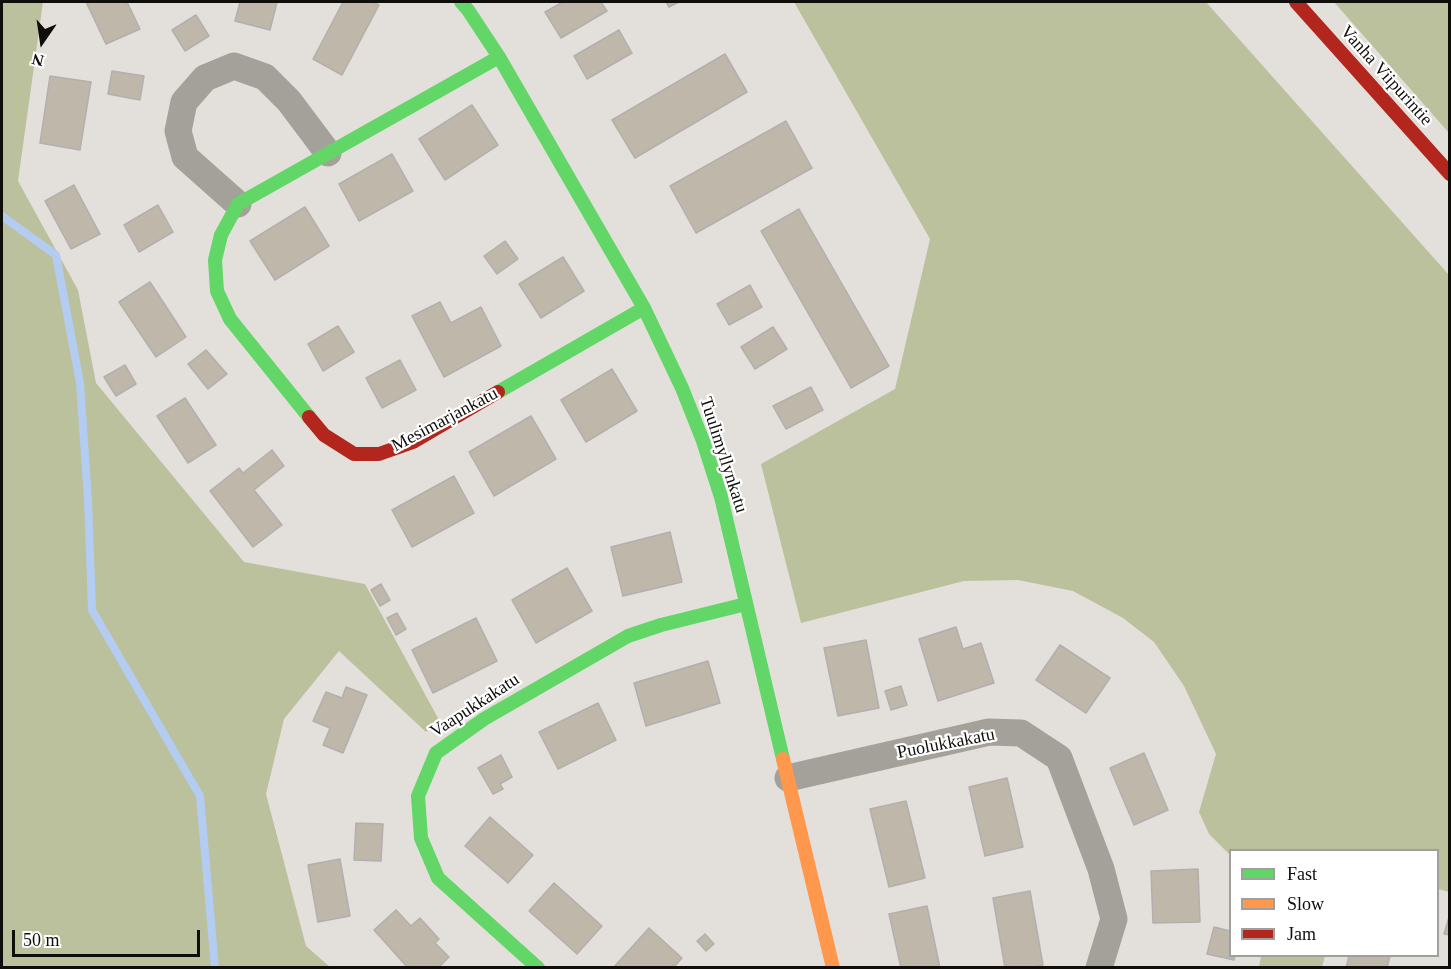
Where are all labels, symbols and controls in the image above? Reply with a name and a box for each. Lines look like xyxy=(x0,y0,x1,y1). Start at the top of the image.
north arrow xyxy=(12,12,72,72)
street label: Vanha Viipurintie xyxy=(1335,21,1437,131)
text: N xyxy=(30,50,45,70)
street label: Mesimarjankatu xyxy=(388,383,502,457)
street label: Tuulimyllynkatu xyxy=(694,394,752,516)
street label: Vaapukkakatu xyxy=(426,669,524,743)
street label: Puolukkakatu xyxy=(895,724,997,764)
legend xyxy=(1229,849,1439,957)
text: Fast xyxy=(1287,864,1317,884)
text: Slow xyxy=(1287,894,1324,914)
scale bar xyxy=(15,918,202,956)
text: Jam xyxy=(1287,924,1316,944)
text: 50 m xyxy=(23,930,60,950)

